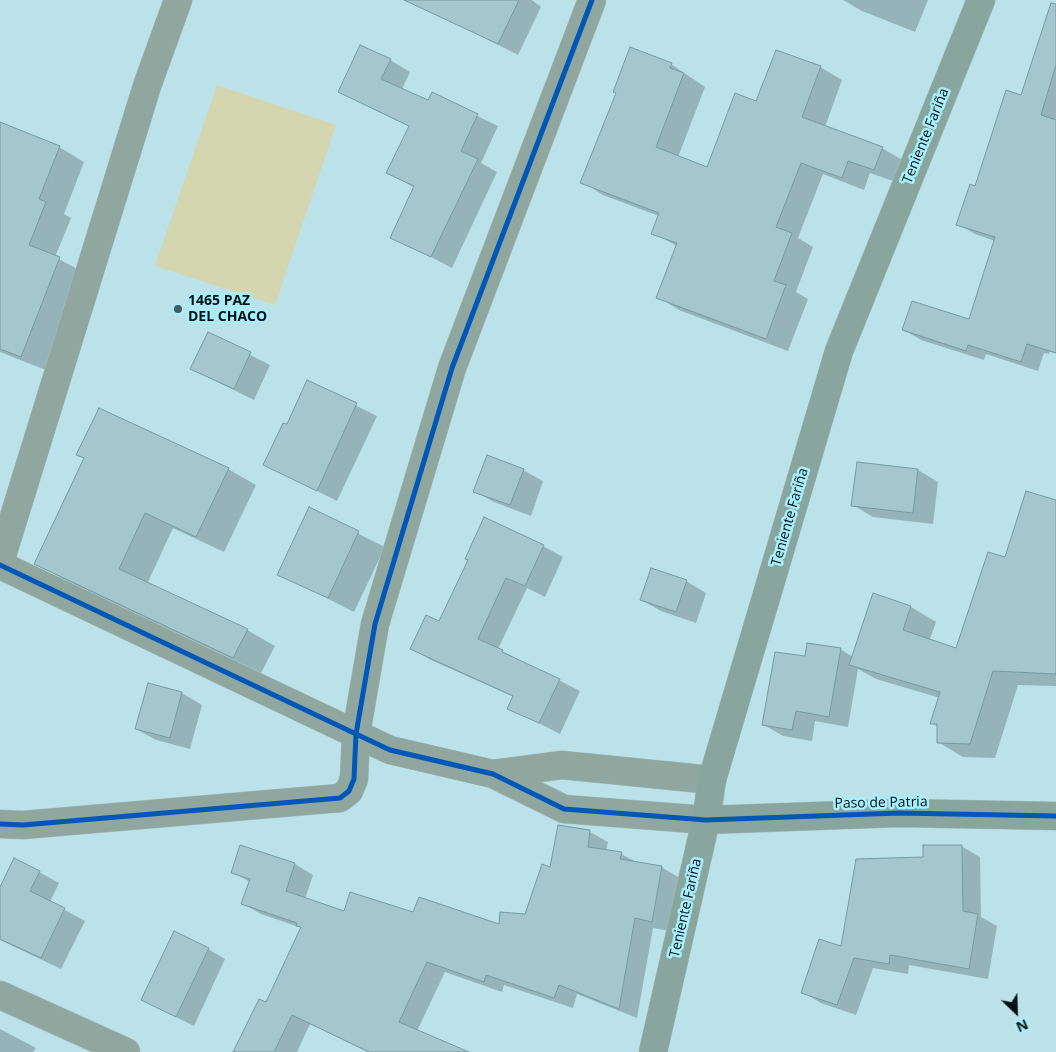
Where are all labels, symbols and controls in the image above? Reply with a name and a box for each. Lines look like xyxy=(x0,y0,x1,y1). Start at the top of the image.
street label: Teniente Fariña xyxy=(899,86,953,186)
place label: 1465 PAZ DEL CHACO xyxy=(188,293,267,326)
marker: 1465 PAZ DEL CHACO xyxy=(172,303,184,315)
street label: Teniente Fariña xyxy=(768,466,812,568)
street label: Paso de Patria xyxy=(834,794,928,812)
street label: Teniente Fariña xyxy=(666,857,706,959)
north arrow xyxy=(991,987,1041,1037)
text: N xyxy=(1013,1015,1031,1037)

